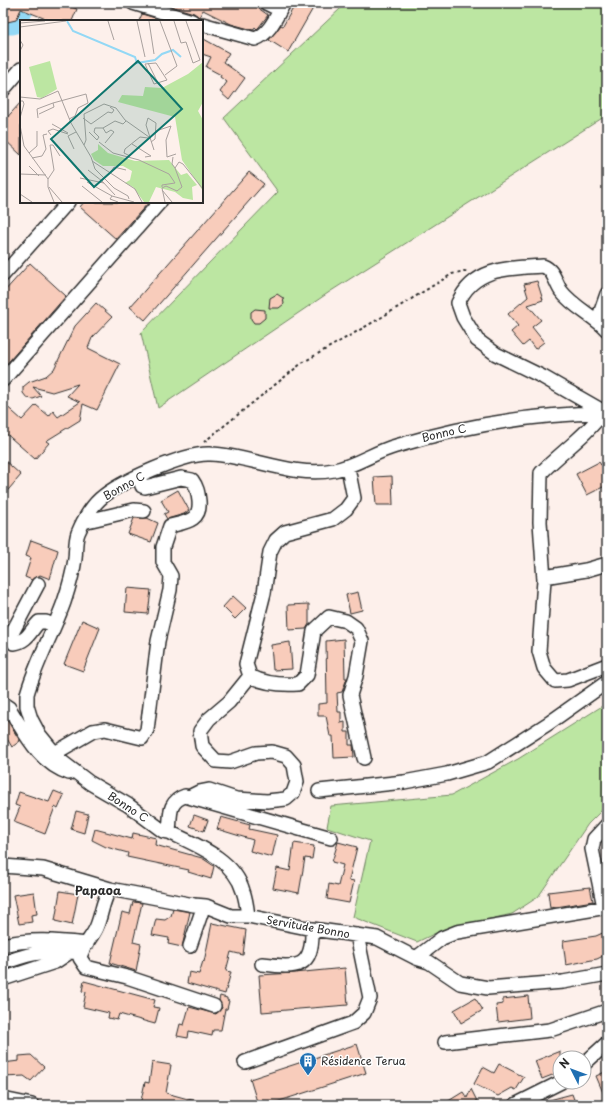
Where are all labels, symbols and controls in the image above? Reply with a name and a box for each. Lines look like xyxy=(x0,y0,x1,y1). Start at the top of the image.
inset map xyxy=(20,20,203,203)
street label: Bonno C xyxy=(420,419,468,446)
street label: Bonno C xyxy=(100,467,148,504)
street label: Bonno C xyxy=(105,787,152,826)
district label: Papaoa xyxy=(75,881,122,899)
street label: Servitude Bonno xyxy=(265,911,351,942)
north arrow xyxy=(552,1050,592,1090)
building icon: Résidence Terua xyxy=(298,1051,318,1076)
place label: Résidence Terua xyxy=(321,1052,406,1069)
text: N xyxy=(555,1054,574,1072)

